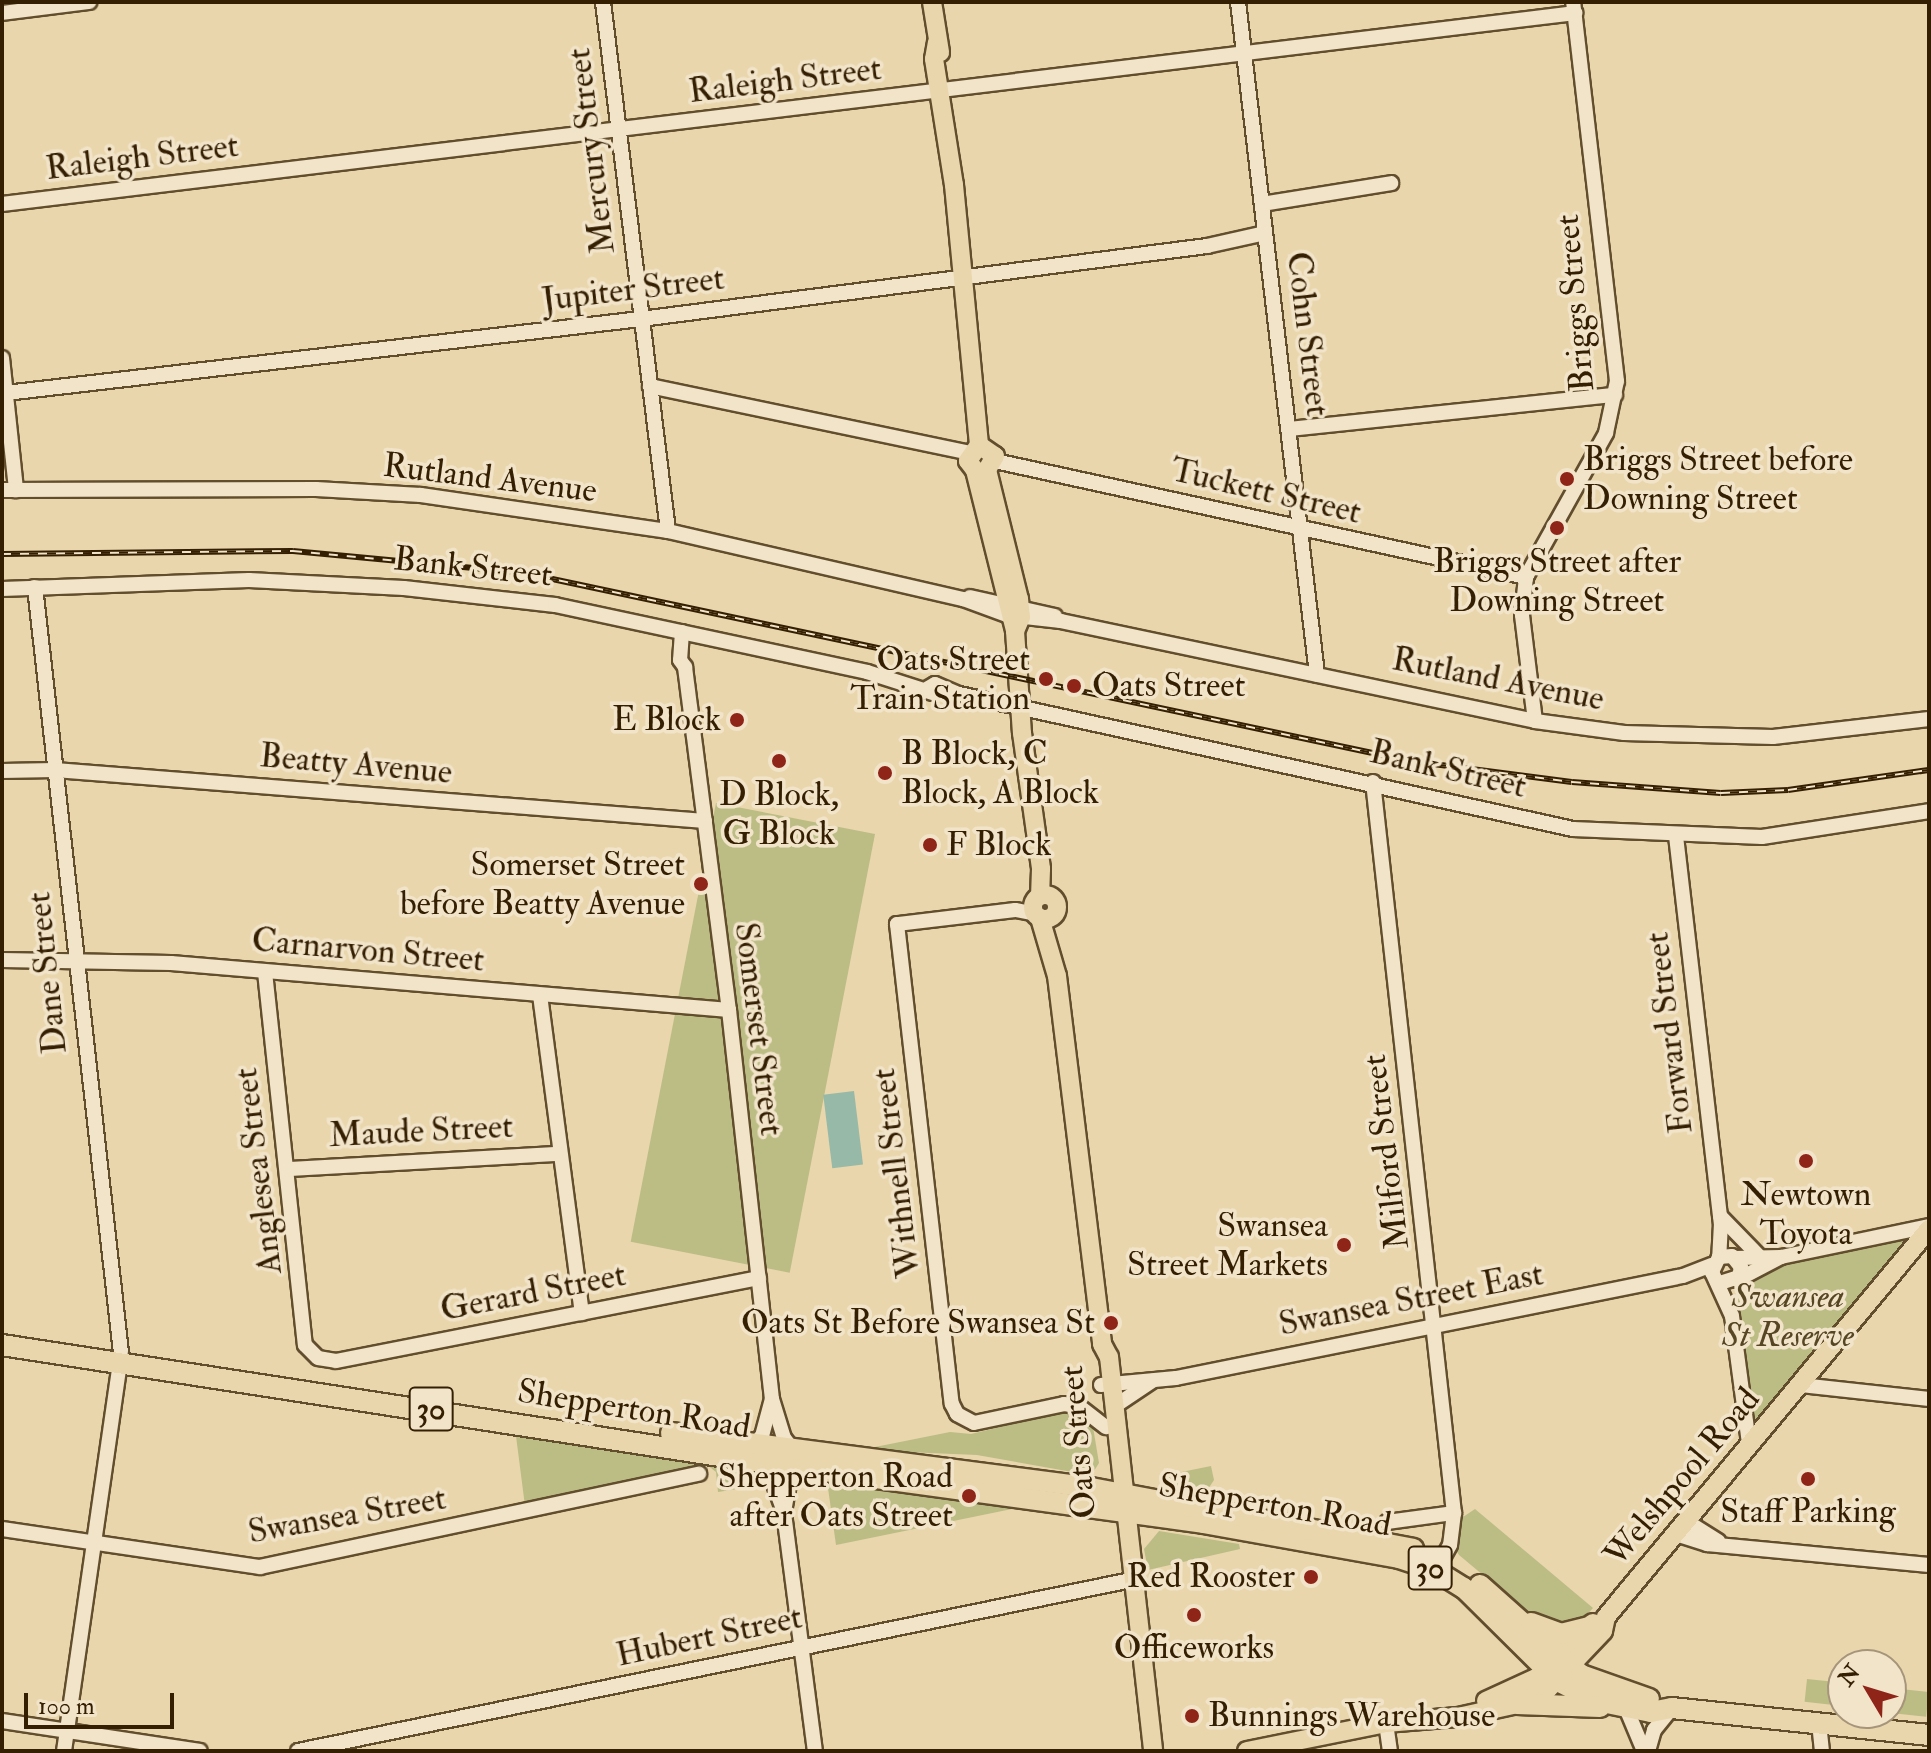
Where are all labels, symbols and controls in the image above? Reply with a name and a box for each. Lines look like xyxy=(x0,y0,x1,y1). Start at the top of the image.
street label: Mercury Street xyxy=(558,46,624,256)
street label: Raleigh Street xyxy=(686,48,884,112)
street label: Raleigh Street xyxy=(43,125,241,189)
street label: Briggs Street xyxy=(1547,213,1603,393)
street label: Cohn Street xyxy=(1278,249,1338,419)
street label: Jupiter Street xyxy=(539,258,727,320)
place label: Briggs Street before Downing Street xyxy=(1583,439,1853,518)
street label: Rutland Avenue xyxy=(381,445,599,511)
street label: Tuckett Street xyxy=(1167,449,1365,533)
marker: Briggs Street before Downing Street xyxy=(1558,470,1576,488)
marker: Briggs Street after Downing Street xyxy=(1548,519,1566,537)
street label: Bank Street xyxy=(392,538,554,596)
place label: Briggs Street after Downing Street xyxy=(1433,541,1681,620)
street label: Rutland Avenue xyxy=(1389,638,1607,720)
place label: Oats Street Train Station xyxy=(850,639,1030,718)
place label: Oats Street xyxy=(1092,666,1245,706)
marker: Oats Street Train Station xyxy=(1037,670,1055,688)
marker: Oats Street xyxy=(1063,675,1085,697)
place label: E Block xyxy=(612,700,721,740)
marker: E Block xyxy=(728,711,746,729)
street label: Bank Street xyxy=(1366,731,1530,807)
place label: B Block, C Block, A Block xyxy=(901,733,1099,812)
street label: Beatty Avenue xyxy=(258,735,454,793)
marker: D Block, G Block xyxy=(770,752,788,770)
marker: B Block, C Block, A Block xyxy=(876,764,894,782)
place label: D Block, G Block xyxy=(719,774,839,854)
place label: F Block xyxy=(946,825,1052,865)
marker: F Block xyxy=(921,836,939,854)
place label: Somerset Street before Beatty Avenue xyxy=(400,844,685,924)
marker: Somerset Street before Beatty Avenue xyxy=(692,875,710,893)
street label: Dane Street xyxy=(18,890,76,1056)
street label: Carnarvon Street xyxy=(250,920,486,980)
street label: Somerset Street xyxy=(726,920,792,1138)
street label: Forward Street xyxy=(1636,930,1702,1136)
street label: Milford Street xyxy=(1354,1052,1418,1252)
street label: Anglesea Street xyxy=(225,1065,291,1277)
street label: Withnell Street xyxy=(863,1066,929,1280)
street label: Maude Street xyxy=(328,1106,514,1156)
marker: Newtown Toyota xyxy=(1797,1152,1815,1170)
place label: Newtown Toyota xyxy=(1741,1174,1871,1254)
place label: Swansea Street Markets xyxy=(1127,1205,1328,1284)
marker: Swansea Street Markets xyxy=(1335,1236,1353,1254)
street label: Swansea Street East xyxy=(1275,1253,1547,1345)
street label: Gerard Street xyxy=(437,1254,629,1330)
park label: Swansea St Reserve xyxy=(1722,1276,1854,1356)
place label: Oats St Before Swansea St xyxy=(741,1303,1095,1343)
marker: Oats St Before Swansea St xyxy=(1102,1314,1120,1332)
street label: Oats Street xyxy=(1051,1364,1105,1520)
street label: Shepperton Road xyxy=(515,1370,753,1448)
street label: Welshpool Road xyxy=(1596,1379,1768,1575)
road number: 30 xyxy=(407,1381,455,1437)
place label: Shepperton Road after Oats Street xyxy=(718,1456,953,1536)
street label: Shepperton Road xyxy=(1156,1464,1394,1546)
marker: Staff Parking xyxy=(1799,1470,1817,1488)
street label: Swansea Street xyxy=(245,1478,449,1552)
marker: Shepperton Road after Oats Street xyxy=(960,1487,978,1505)
place label: Staff Parking xyxy=(1720,1492,1896,1532)
road number: 30 xyxy=(1406,1540,1454,1596)
place label: Red Rooster xyxy=(1127,1557,1295,1597)
marker: Red Rooster xyxy=(1302,1568,1320,1586)
street label: Hubert Street xyxy=(612,1596,806,1676)
marker: Officeworks xyxy=(1185,1606,1203,1624)
place label: Officeworks xyxy=(1114,1628,1274,1668)
north arrow xyxy=(1827,1649,1907,1729)
text: N xyxy=(1833,1659,1867,1692)
scale bar xyxy=(28,1677,178,1727)
text: 100 m xyxy=(38,1691,95,1722)
place label: Bunnings Warehouse xyxy=(1208,1696,1495,1736)
marker: Bunnings Warehouse xyxy=(1183,1707,1201,1725)

